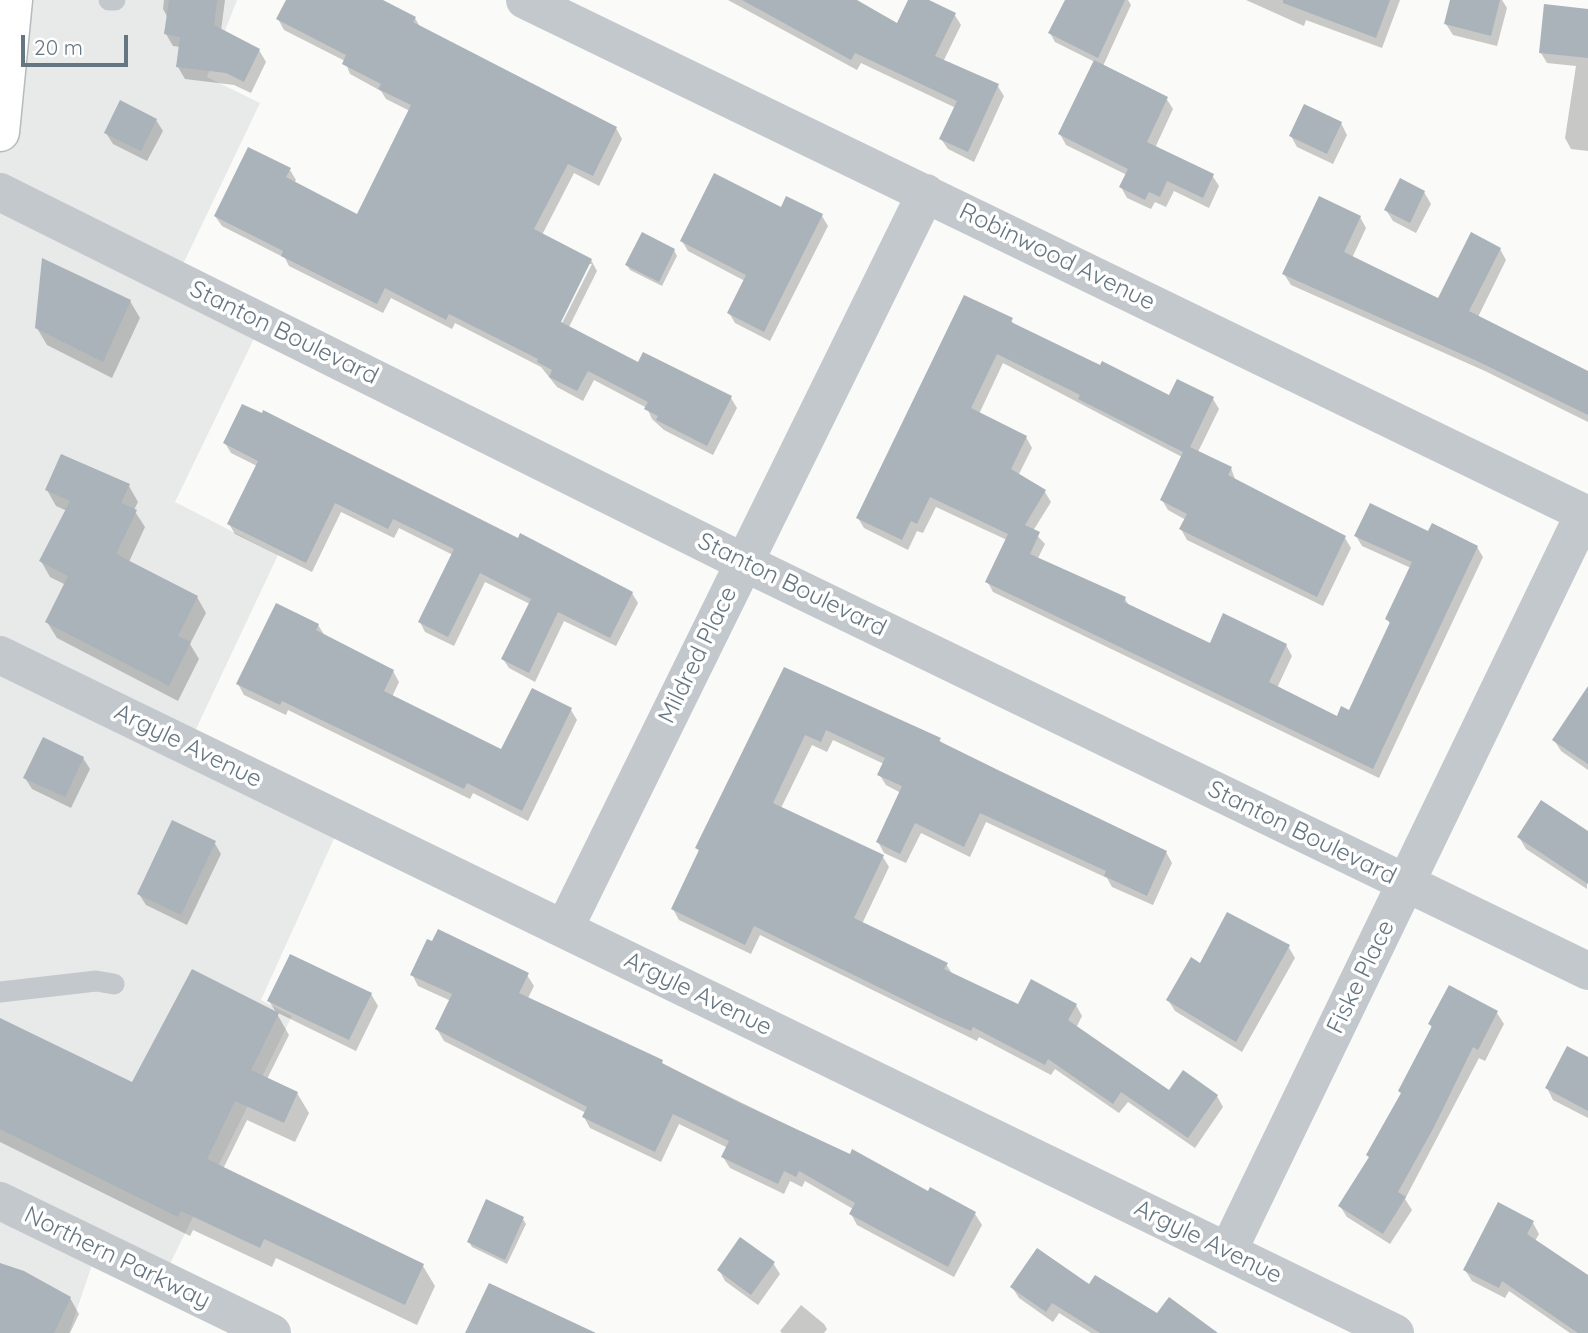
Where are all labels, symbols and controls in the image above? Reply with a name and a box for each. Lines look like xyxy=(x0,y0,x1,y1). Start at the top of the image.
scale bar xyxy=(24,21,131,65)
text: 20 m xyxy=(34,34,83,60)
street label: Robinwood Avenue xyxy=(954,197,1160,317)
street label: Stanton Boulevard xyxy=(185,275,383,391)
street label: Stanton Boulevard xyxy=(693,527,891,643)
street label: Mildred Place xyxy=(653,582,743,728)
street label: Argyle Avenue xyxy=(110,698,266,794)
street label: Stanton Boulevard xyxy=(1203,775,1401,891)
street label: Fiske Place xyxy=(1321,916,1401,1038)
street label: Argyle Avenue xyxy=(620,946,776,1042)
street label: Argyle Avenue xyxy=(1130,1194,1286,1290)
street label: Northern Parkway xyxy=(19,1200,215,1316)

